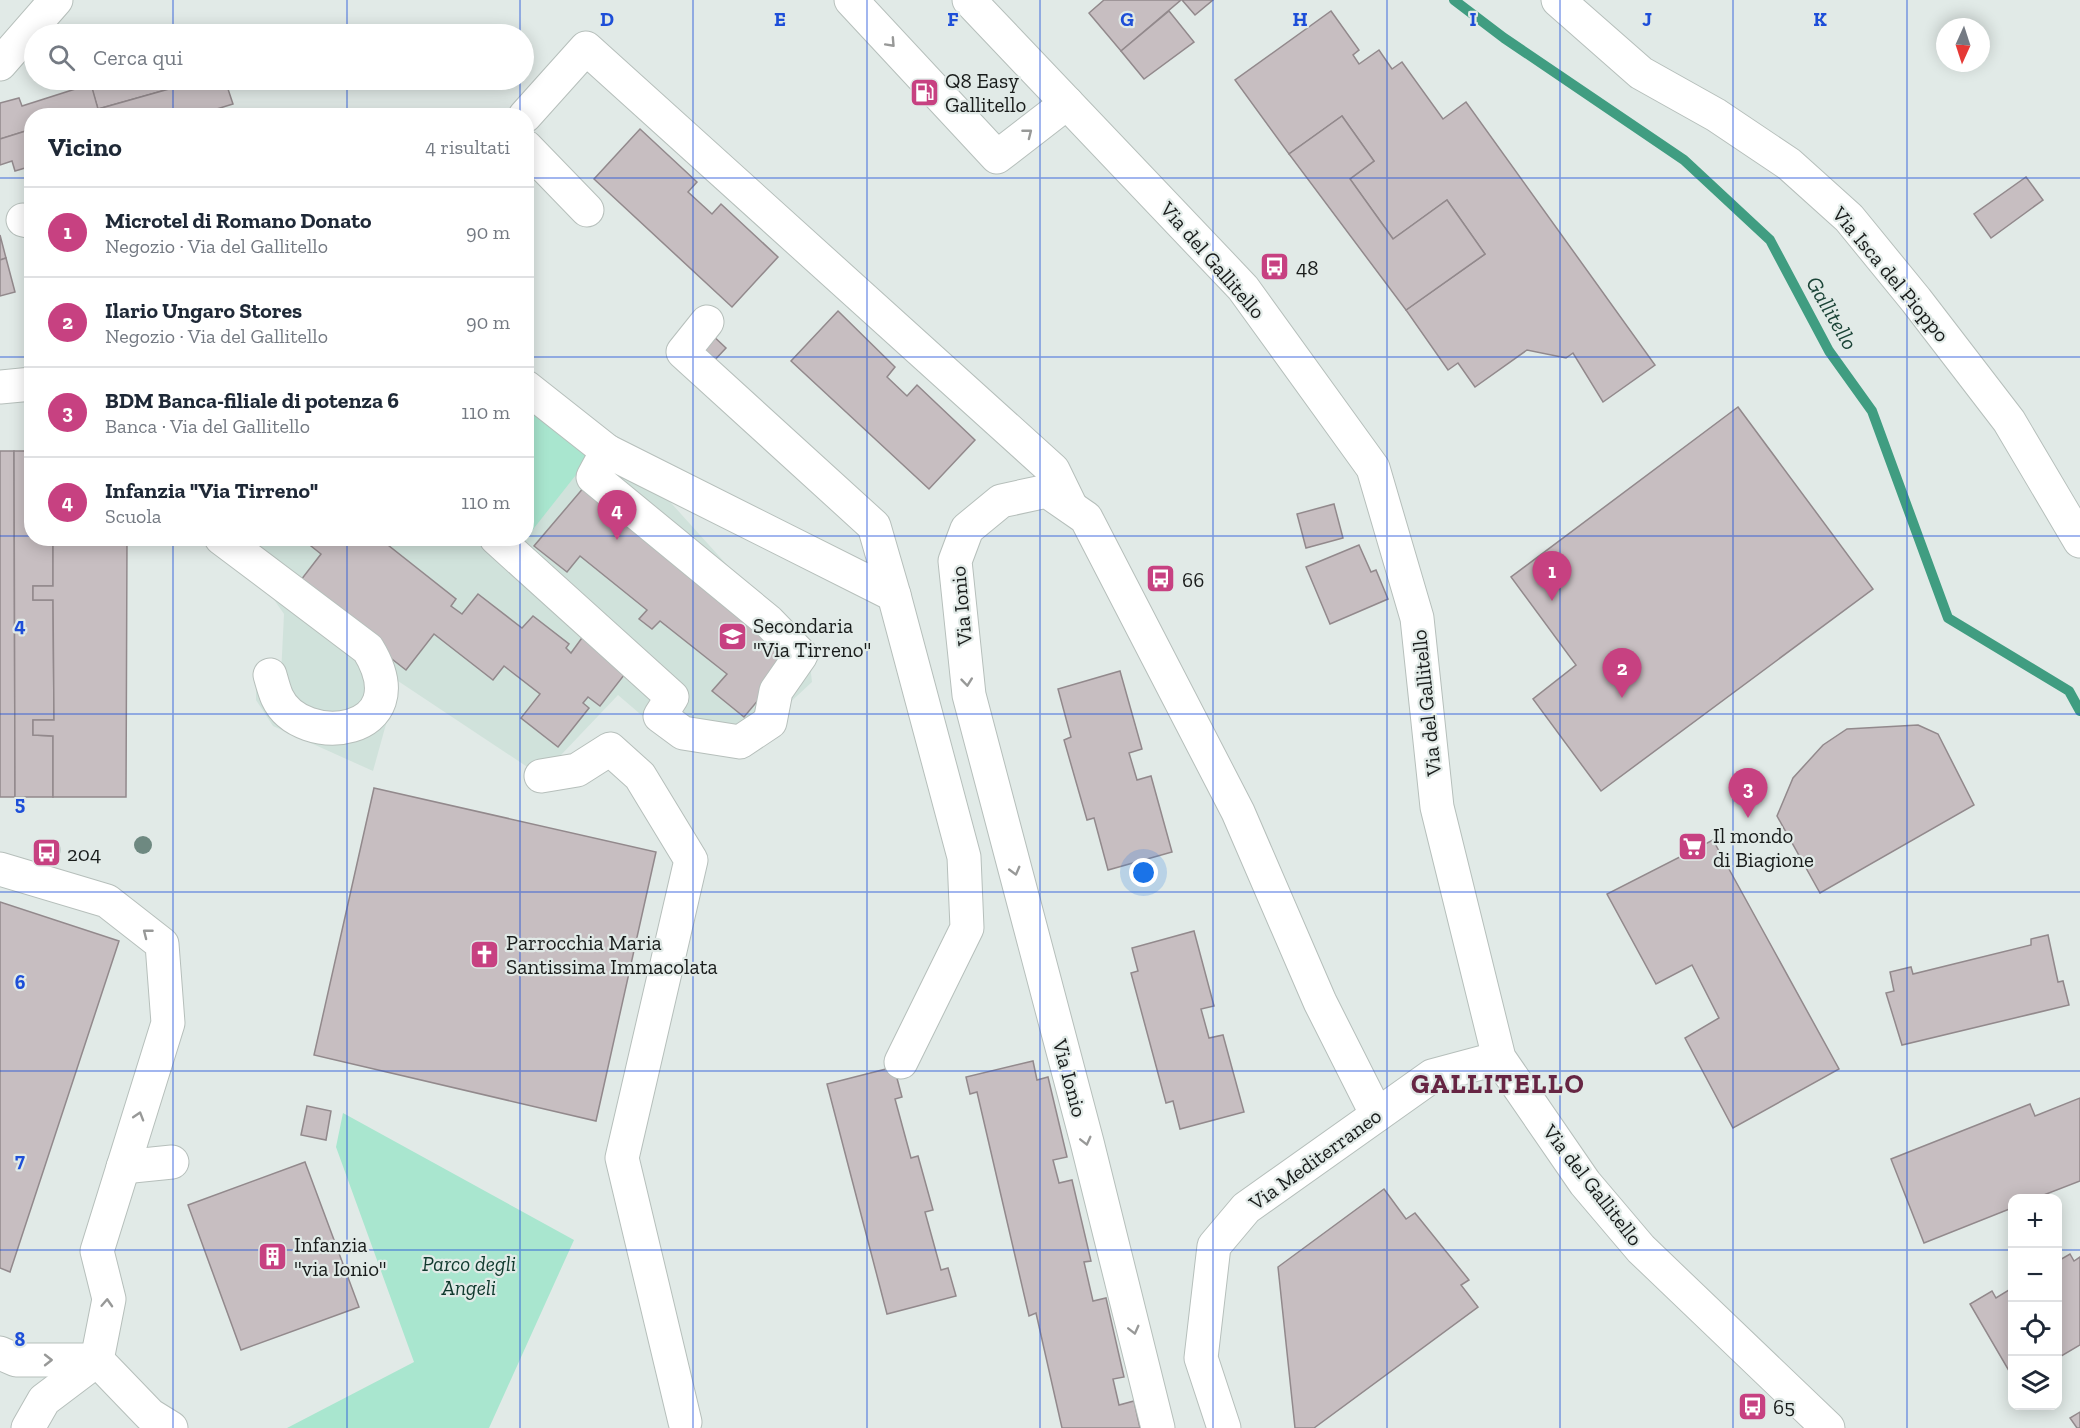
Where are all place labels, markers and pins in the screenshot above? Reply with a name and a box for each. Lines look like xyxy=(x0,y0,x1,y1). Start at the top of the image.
place label: Q8 Easy Gallitello xyxy=(945,68,1026,117)
fuel station icon: Q8 Easy Gallitello xyxy=(908,76,940,108)
bus stop icon: 48 xyxy=(1259,251,1291,283)
place label: 48 xyxy=(1296,255,1319,280)
pin: 4 xyxy=(598,490,636,540)
pin: 1 xyxy=(1532,552,1572,601)
bus stop icon: 66 xyxy=(1145,563,1177,595)
place label: 66 xyxy=(1182,567,1204,592)
place label: Secondaria "Via Tirreno" xyxy=(753,613,871,662)
school or university icon: Secondaria "Via Tirreno" xyxy=(716,621,748,653)
pin: 2 xyxy=(1602,648,1642,698)
pin: 3 xyxy=(1728,768,1768,818)
place label: Il mondo di Biagione xyxy=(1713,823,1814,872)
supermarket icon: Il mondo di Biagione xyxy=(1676,831,1708,863)
bus stop icon: 204 xyxy=(30,837,62,869)
place label: 204 xyxy=(67,841,101,866)
place label: Parrocchia Maria Santissima Immacolata xyxy=(506,930,718,979)
church icon: Parrocchia Maria Santissima Immacolata xyxy=(469,938,501,970)
place label: Infanzia "via Ionio" xyxy=(294,1232,387,1281)
building icon: Infanzia "via Ionio" xyxy=(257,1240,289,1272)
bus stop icon: 65 xyxy=(1736,1390,1768,1422)
place label: 65 xyxy=(1773,1394,1795,1419)

